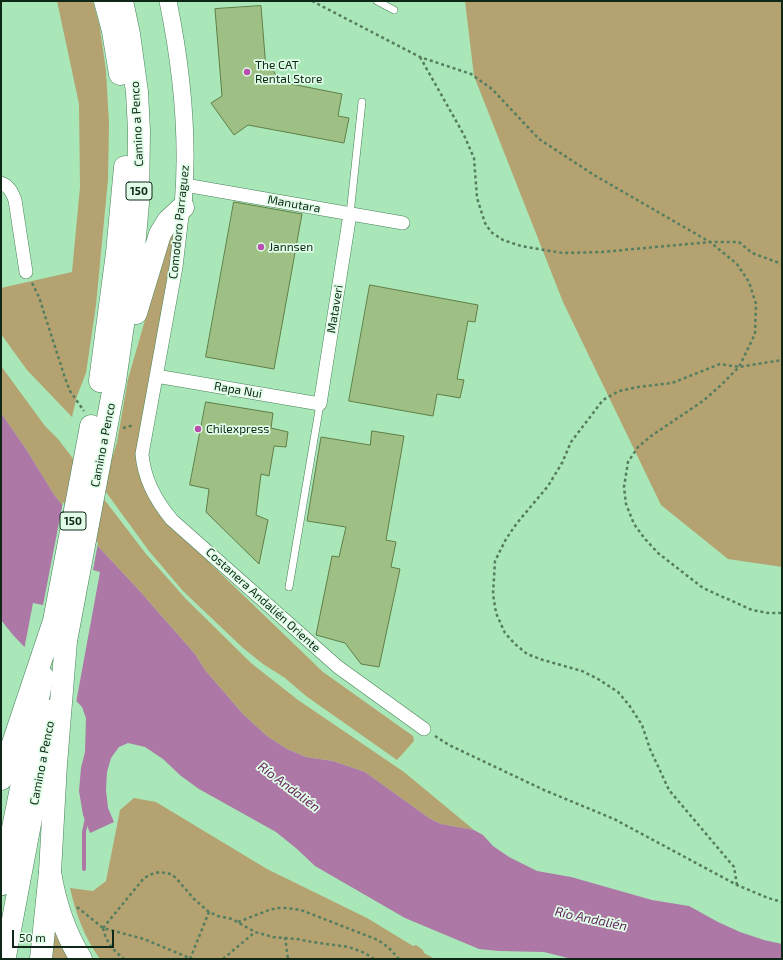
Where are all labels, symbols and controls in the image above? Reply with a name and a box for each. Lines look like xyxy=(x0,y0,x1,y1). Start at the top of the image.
place label: The CAT Rental Store xyxy=(255,58,322,86)
marker: The CAT Rental Store xyxy=(242,67,252,77)
street label: Camino a Penco xyxy=(128,81,146,167)
street label: Comodoro Parraguez xyxy=(166,164,192,280)
road number: 150 xyxy=(126,182,152,200)
street label: Manutara xyxy=(266,192,322,216)
place label: Jannsen xyxy=(269,240,313,254)
marker: Jannsen xyxy=(256,242,266,252)
street label: Mataveri xyxy=(324,284,346,334)
street label: Rapa Nui xyxy=(213,379,263,401)
street label: Camino a Penco xyxy=(88,402,118,488)
place label: Chilexpress xyxy=(206,422,269,436)
marker: Chilexpress xyxy=(193,424,203,434)
road number: 150 xyxy=(60,512,86,530)
street label: Costanera Andalién Oriente xyxy=(203,545,323,655)
street label: Camino a Penco xyxy=(27,720,57,806)
water label: Río Andalién xyxy=(255,759,323,815)
water label: Río Andalién xyxy=(553,904,629,934)
scale bar xyxy=(14,922,116,948)
text: 50 m xyxy=(19,930,46,944)

